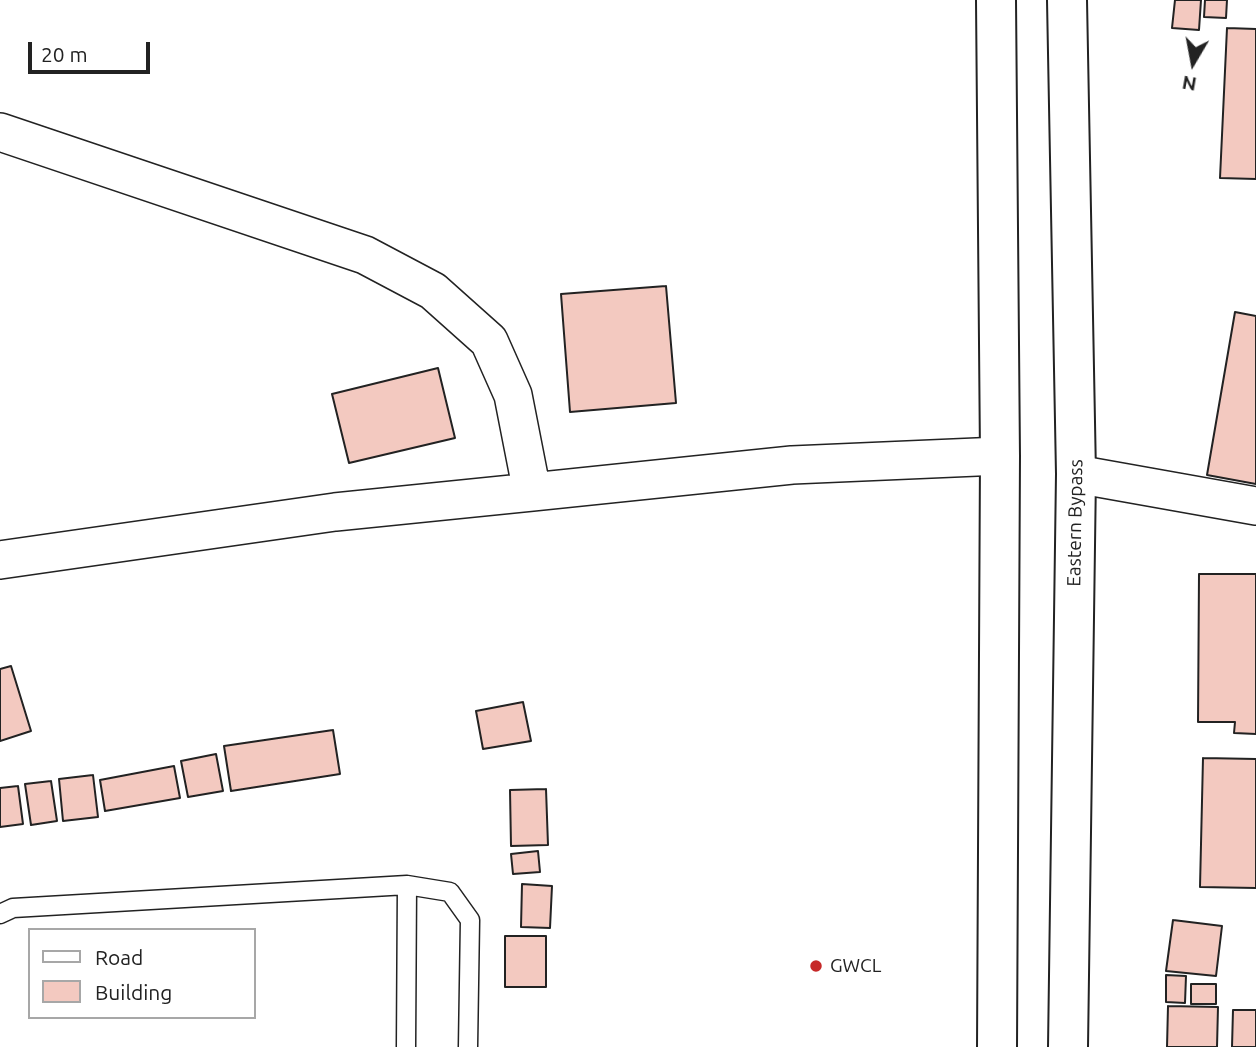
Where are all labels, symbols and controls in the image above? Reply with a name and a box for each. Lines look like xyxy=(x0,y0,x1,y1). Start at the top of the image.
scale bar xyxy=(32,28,154,72)
north arrow xyxy=(1158,28,1228,98)
text: 20 m xyxy=(41,42,88,66)
text: N xyxy=(1180,72,1198,96)
street label: Eastern Bypass xyxy=(1062,459,1088,587)
legend xyxy=(28,928,256,1019)
text: Road xyxy=(95,945,143,969)
place label: GWCL xyxy=(830,955,881,977)
marker: GWCL xyxy=(808,958,824,974)
text: Building xyxy=(95,980,172,1004)

